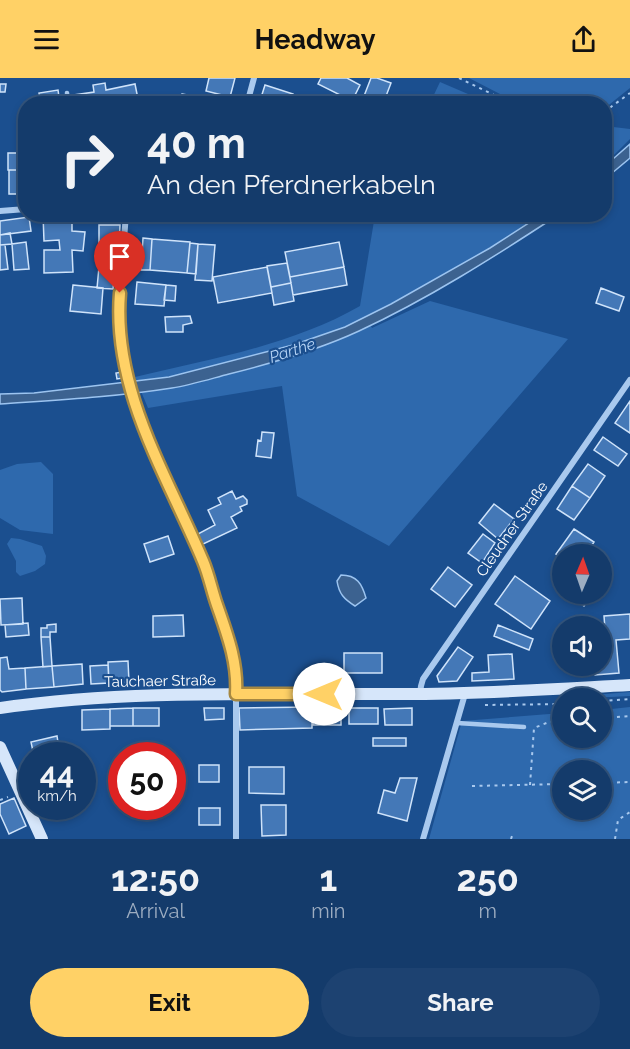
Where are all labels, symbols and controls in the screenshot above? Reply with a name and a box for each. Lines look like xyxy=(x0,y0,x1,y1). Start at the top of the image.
icon: menu xyxy=(30,23,63,56)
icon: share xyxy=(567,23,600,56)
text: Headway xyxy=(255,24,376,55)
text: 40 m xyxy=(147,119,246,168)
icon: right xyxy=(48,120,126,198)
text: An den Pferdnerkabeln xyxy=(147,169,436,200)
pin xyxy=(94,231,145,293)
icon: arrive xyxy=(103,240,136,273)
water label: Parthe xyxy=(267,334,318,367)
street label: Cleudner Straße xyxy=(472,478,552,580)
north arrow xyxy=(552,544,612,604)
map controls xyxy=(552,544,612,820)
button: sound xyxy=(552,616,612,676)
position arrow xyxy=(292,662,356,726)
street label: Tauchaer Straße xyxy=(104,671,216,691)
button: search xyxy=(552,688,612,748)
speed limit sign: 50 xyxy=(108,742,186,820)
text: 44 xyxy=(40,756,74,791)
button: layers xyxy=(552,760,612,820)
text: km/h xyxy=(37,787,77,805)
text: 12:50 xyxy=(111,857,200,899)
text: 1 xyxy=(319,857,337,899)
text: 250 xyxy=(457,857,519,899)
text: Arrival xyxy=(126,899,185,923)
text: min xyxy=(311,899,346,923)
text: m xyxy=(479,899,497,923)
button: Exit xyxy=(30,968,309,1037)
button: Share xyxy=(321,968,600,1037)

